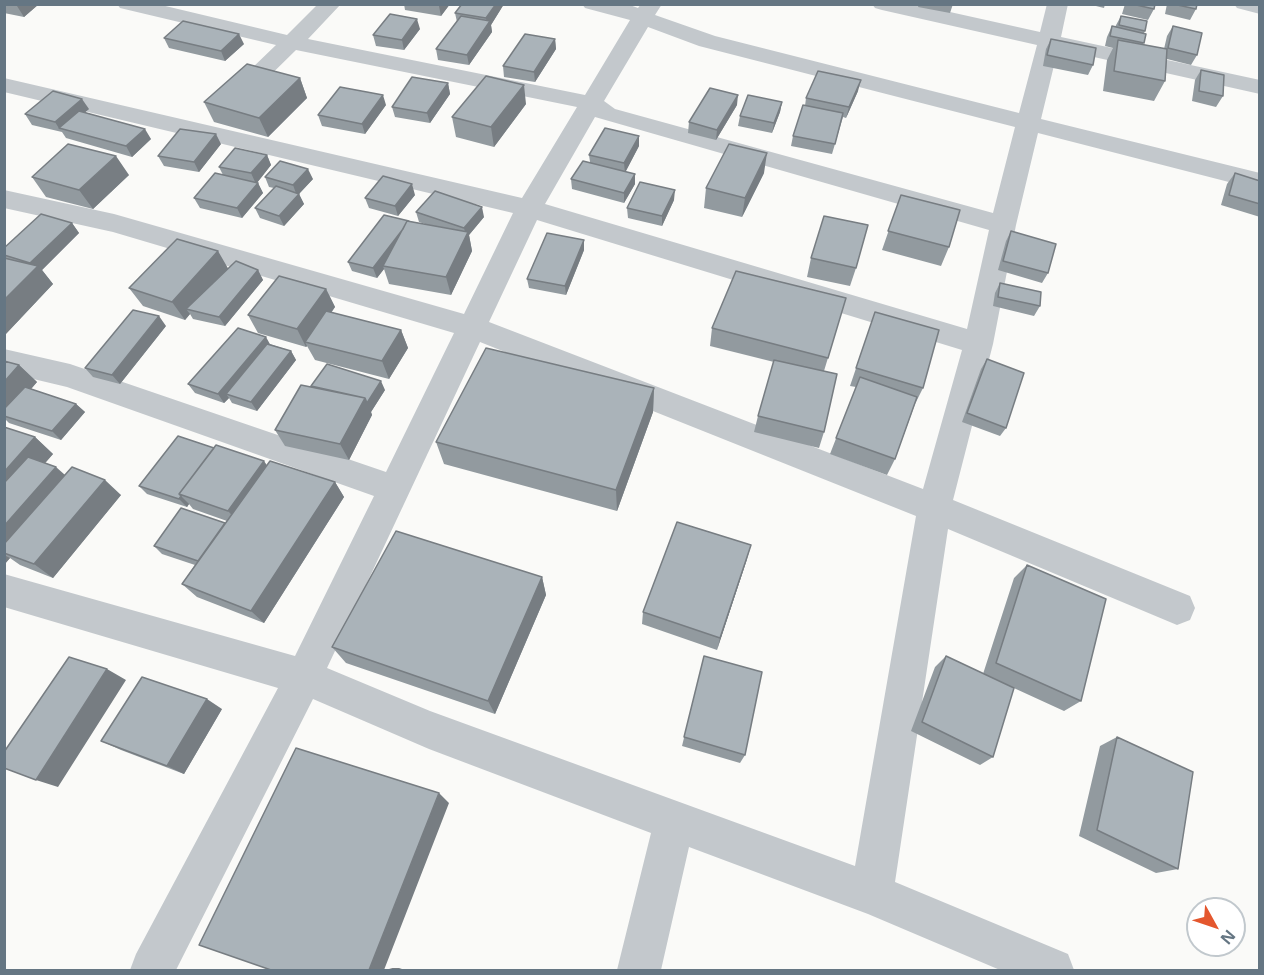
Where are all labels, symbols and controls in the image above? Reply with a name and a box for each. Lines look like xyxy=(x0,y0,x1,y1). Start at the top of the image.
north arrow xyxy=(1186,897,1246,957)
text: N xyxy=(1216,925,1241,949)

